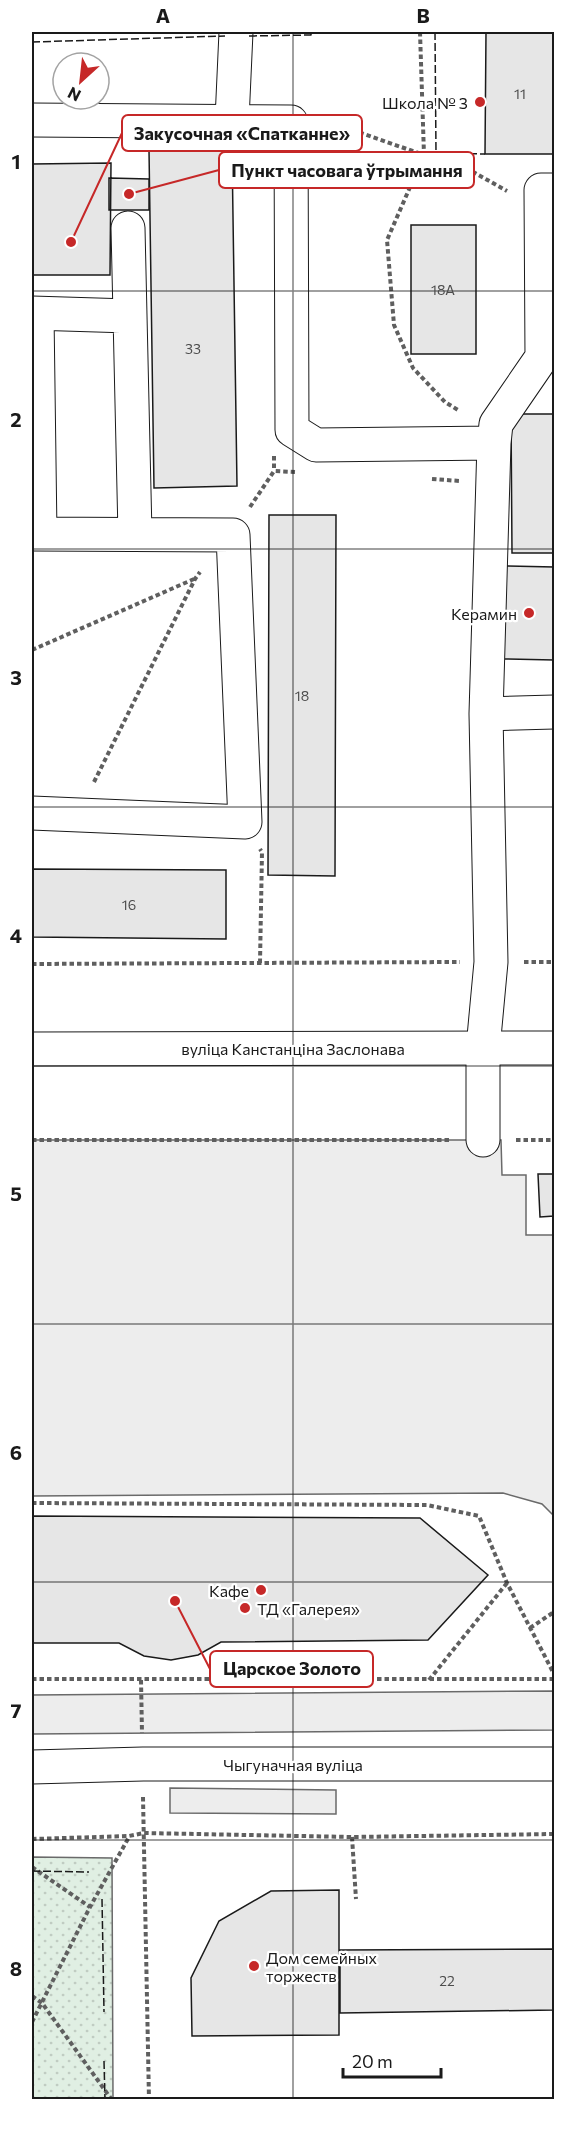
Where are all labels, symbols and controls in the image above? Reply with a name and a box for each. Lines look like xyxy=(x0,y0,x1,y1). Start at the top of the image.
text: A xyxy=(156,3,170,27)
text: B xyxy=(416,3,430,27)
north arrow xyxy=(51,51,111,111)
text: N xyxy=(64,84,84,106)
house number: 11 xyxy=(514,85,526,102)
place label: Школа № 3 xyxy=(382,93,468,112)
marker: Школа № 3 xyxy=(473,95,487,109)
callout: Закусочная «Спатканне» xyxy=(122,115,362,151)
text: Закусочная «Спатканне» xyxy=(134,122,351,144)
text: 1 xyxy=(11,149,21,173)
callout: Пункт часовага ўтрымання xyxy=(219,152,474,188)
text: Пункт часовага ўтрымання xyxy=(231,159,463,181)
house number: 18А xyxy=(431,281,455,298)
house number: 33 xyxy=(185,340,201,357)
text: 2 xyxy=(10,407,22,431)
place label: Керамин xyxy=(451,604,517,623)
marker: Керамин xyxy=(522,606,536,620)
text: 3 xyxy=(10,665,22,689)
house number: 18 xyxy=(295,687,309,704)
house number: 16 xyxy=(122,896,136,913)
text: 4 xyxy=(10,923,22,947)
street label: вуліца Канстанціна Заслонава xyxy=(181,1039,405,1058)
text: 5 xyxy=(10,1181,22,1205)
text: 6 xyxy=(10,1440,22,1464)
place label: Кафе xyxy=(209,1581,249,1600)
marker: Кафе xyxy=(254,1583,268,1597)
place label: ТД «Галерея» xyxy=(257,1599,360,1618)
marker: ТД «Галерея» xyxy=(238,1601,252,1615)
callout: Царское Золото xyxy=(210,1651,373,1687)
text: Царское Золото xyxy=(223,1657,361,1679)
text: 7 xyxy=(11,1698,22,1722)
street label: Чыгуначная вуліца xyxy=(223,1755,363,1774)
place label: Дом семейных торжеств xyxy=(266,1948,378,1985)
text: 8 xyxy=(10,1956,22,1980)
marker: Дом семейных торжеств xyxy=(247,1959,261,1973)
house number: 22 xyxy=(439,1972,455,1989)
scale bar xyxy=(343,2041,440,2079)
text: 20 m xyxy=(352,2050,393,2072)

